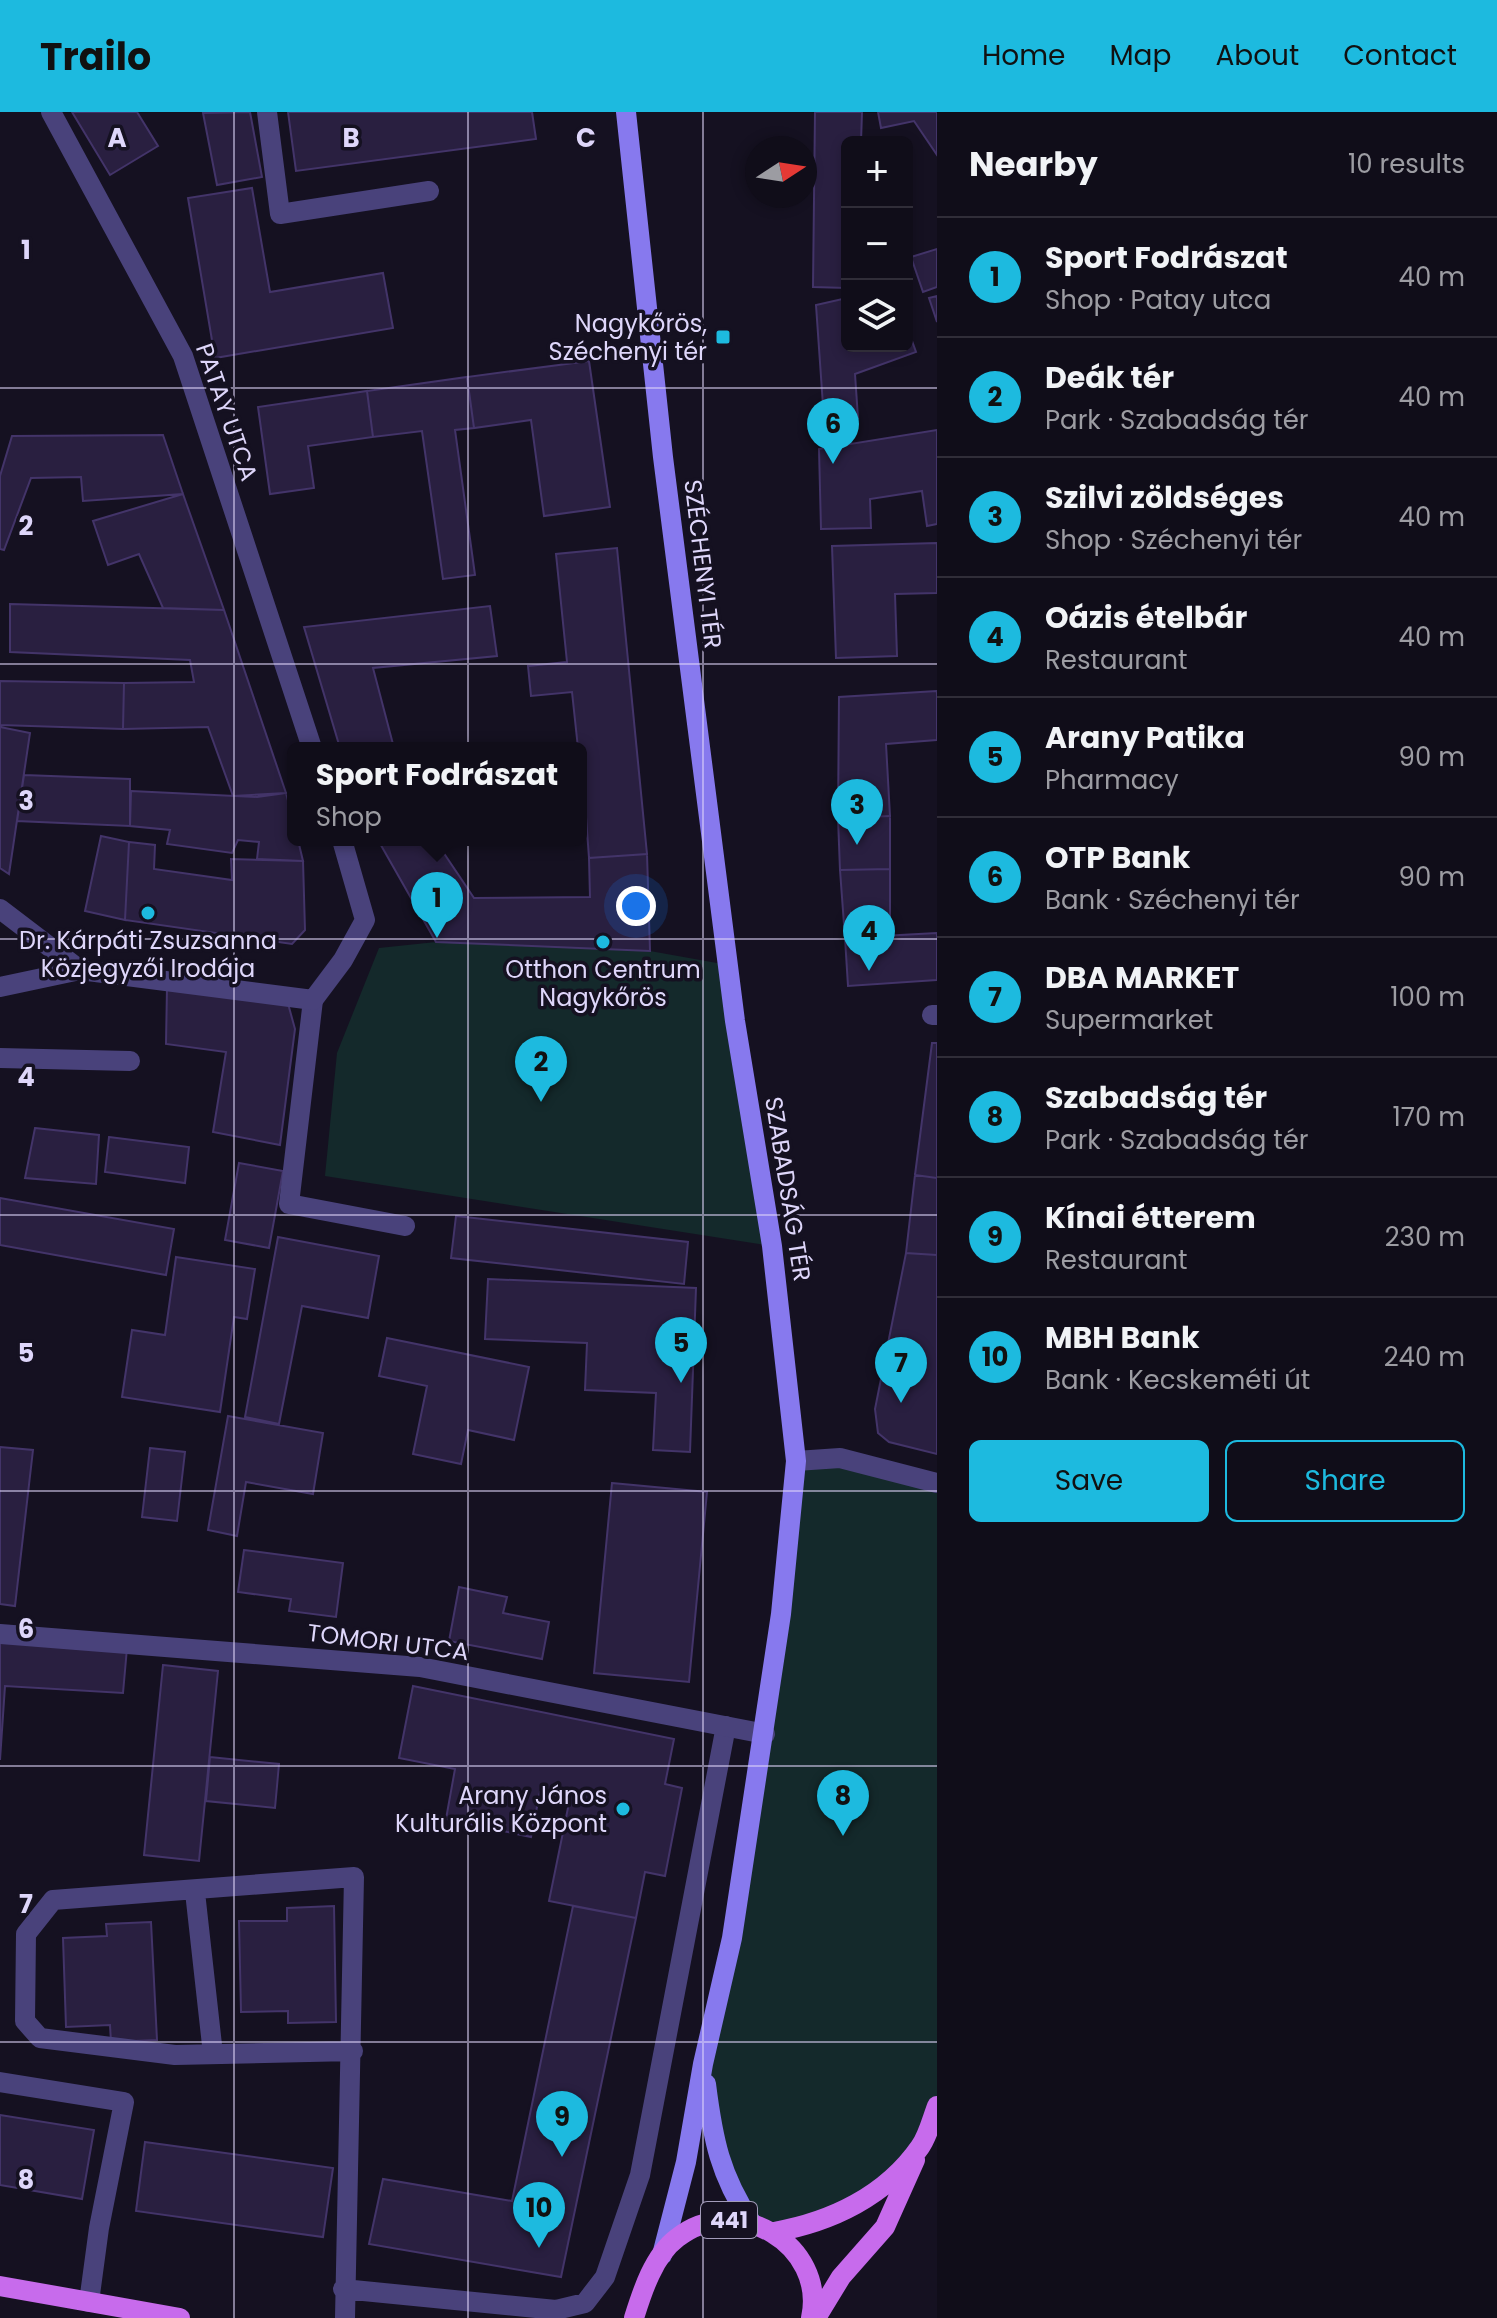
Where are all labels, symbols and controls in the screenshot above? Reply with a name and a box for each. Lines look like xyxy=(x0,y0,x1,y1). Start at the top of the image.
text: Trailo xyxy=(40,30,151,83)
text: Home xyxy=(982,36,1065,75)
text: Map xyxy=(1109,36,1171,75)
text: About xyxy=(1215,36,1299,75)
text: Contact xyxy=(1343,36,1457,75)
text: A xyxy=(107,120,127,156)
text: B xyxy=(342,120,360,156)
text: C xyxy=(576,120,596,156)
north arrow xyxy=(745,136,817,208)
map controls xyxy=(841,136,913,352)
button: + xyxy=(841,136,913,208)
text: Nearby xyxy=(969,140,1098,188)
text: 10 results xyxy=(1348,146,1465,182)
button: − xyxy=(841,208,913,280)
text: 1 xyxy=(21,232,31,268)
text: Sport Fodrászat xyxy=(1045,236,1288,279)
text: 1 xyxy=(990,259,1000,295)
text: 40 m xyxy=(1399,259,1465,295)
button: layers xyxy=(841,280,913,352)
text: Shop · Patay utca xyxy=(1045,282,1271,318)
place label: Nagykőrös, Széchenyi tér xyxy=(549,307,707,368)
marker: Nagykőrös, Széchenyi tér xyxy=(714,328,732,346)
street label: PATAY UTCA xyxy=(188,339,266,485)
text: Deák tér xyxy=(1045,356,1174,399)
text: 2 xyxy=(988,379,1002,415)
text: 40 m xyxy=(1399,379,1465,415)
pin: 6 xyxy=(807,398,859,464)
text: Park · Szabadság tér xyxy=(1045,402,1308,438)
text: Szilvi zöldséges xyxy=(1045,476,1284,519)
street label: SZÉCHENYI TÉR xyxy=(676,478,730,650)
text: 3 xyxy=(987,499,1003,535)
text: 40 m xyxy=(1399,499,1465,535)
text: 2 xyxy=(19,508,34,544)
text: Shop · Széchenyi tér xyxy=(1045,522,1302,558)
text: Oázis ételbár xyxy=(1045,596,1247,639)
text: 4 xyxy=(986,619,1004,655)
text: 40 m xyxy=(1399,619,1465,655)
text: Restaurant xyxy=(1045,642,1188,678)
text: Arany Patika xyxy=(1045,716,1245,759)
text: 5 xyxy=(987,739,1003,775)
text: 90 m xyxy=(1399,739,1465,775)
popup xyxy=(287,742,587,846)
text: Sport Fodrászat xyxy=(316,753,558,796)
text: Pharmacy xyxy=(1045,762,1179,798)
pin: 3 xyxy=(831,779,883,845)
text: 3 xyxy=(18,783,34,819)
text: Shop xyxy=(316,799,382,835)
text: OTP Bank xyxy=(1045,836,1190,879)
text: 6 xyxy=(987,859,1003,895)
text: 90 m xyxy=(1399,859,1465,895)
pin: 1 xyxy=(411,872,463,938)
text: Bank · Széchenyi tér xyxy=(1045,882,1300,918)
your location xyxy=(616,886,656,926)
marker: Dr. Kárpáti Zsuzsanna Közjegyzői Irodája xyxy=(139,904,157,922)
pin: 4 xyxy=(843,905,895,971)
place label: Dr. Kárpáti Zsuzsanna Közjegyzői Irodája xyxy=(19,924,277,985)
marker: Otthon Centrum Nagykőrös xyxy=(594,933,612,951)
place label: Otthon Centrum Nagykőrös xyxy=(505,953,701,1014)
text: DBA MARKET xyxy=(1045,956,1239,999)
text: 7 xyxy=(988,979,1002,1015)
text: 100 m xyxy=(1390,979,1465,1015)
text: Supermarket xyxy=(1045,1002,1213,1038)
pin: 2 xyxy=(515,1036,567,1102)
text: 4 xyxy=(17,1059,35,1095)
text: Szabadság tér xyxy=(1045,1076,1267,1119)
street label: SZABADSÁG TÉR xyxy=(757,1094,819,1284)
text: 8 xyxy=(987,1099,1003,1135)
text: 170 m xyxy=(1392,1099,1465,1135)
text: Park · Szabadság tér xyxy=(1045,1122,1308,1158)
text: Kínai étterem xyxy=(1045,1196,1256,1239)
text: 9 xyxy=(987,1219,1003,1255)
text: 230 m xyxy=(1385,1219,1465,1255)
text: Restaurant xyxy=(1045,1242,1188,1278)
text: MBH Bank xyxy=(1045,1316,1200,1359)
pin: 5 xyxy=(655,1317,707,1383)
text: 5 xyxy=(18,1335,34,1371)
pin: 7 xyxy=(875,1337,927,1403)
text: 10 xyxy=(982,1339,1008,1375)
text: 240 m xyxy=(1384,1339,1465,1375)
text: Bank · Kecskeméti út xyxy=(1045,1362,1310,1398)
button: Save xyxy=(969,1440,1209,1522)
button: Share xyxy=(1225,1440,1465,1522)
text: 6 xyxy=(18,1611,34,1647)
street label: TOMORI UTCA xyxy=(306,1616,470,1668)
pin: 8 xyxy=(817,1770,869,1836)
place label: Arany János Kulturális Központ xyxy=(395,1779,607,1840)
marker: Arany János Kulturális Központ xyxy=(614,1800,632,1818)
text: 7 xyxy=(19,1886,33,1922)
pin: 9 xyxy=(536,2091,588,2157)
text: 8 xyxy=(18,2162,34,2198)
pin: 10 xyxy=(513,2182,565,2248)
road number: 441 xyxy=(701,2202,757,2238)

